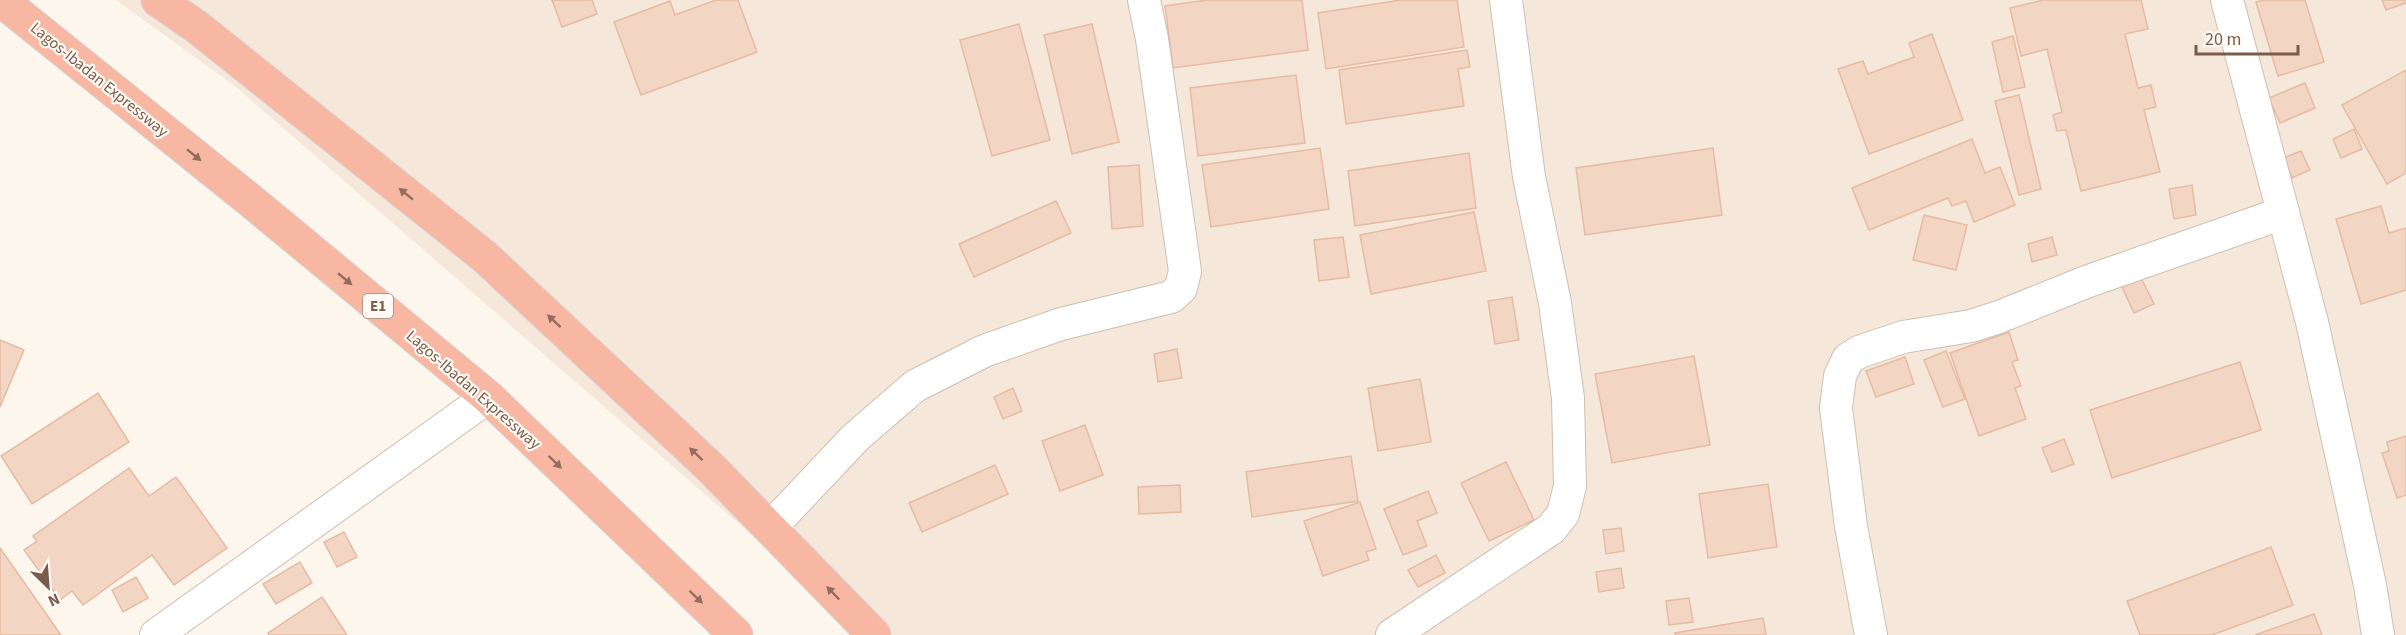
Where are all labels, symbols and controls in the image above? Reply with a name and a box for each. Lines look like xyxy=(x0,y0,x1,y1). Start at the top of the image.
street label: Lagos-Ibadan Expressway xyxy=(26,17,173,143)
scale bar xyxy=(2196,18,2298,56)
text: 20 m xyxy=(2205,27,2241,52)
one-way arrow xyxy=(187,148,202,161)
one-way arrow xyxy=(398,188,414,201)
one-way arrow xyxy=(337,272,352,285)
road number: E1 xyxy=(363,294,393,318)
one-way arrow xyxy=(547,315,561,329)
street label: Lagos-Ibadan Expressway xyxy=(401,325,546,455)
one-way arrow xyxy=(689,447,704,461)
one-way arrow xyxy=(548,455,563,469)
north arrow xyxy=(18,557,78,617)
text: N xyxy=(44,587,63,612)
one-way arrow xyxy=(827,587,841,601)
one-way arrow xyxy=(689,590,704,604)

